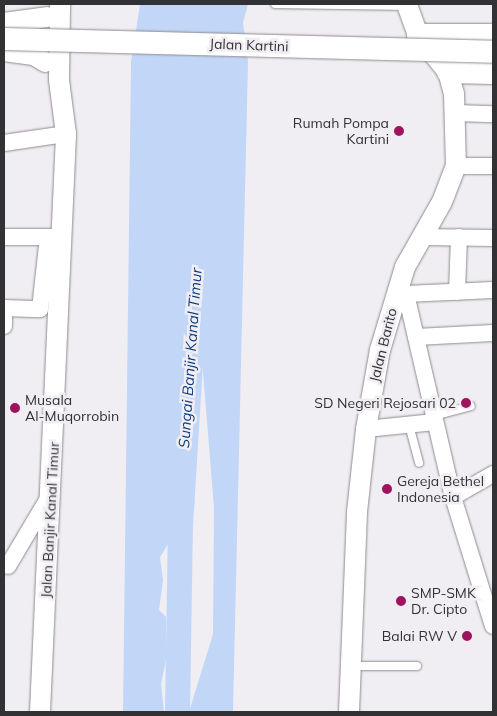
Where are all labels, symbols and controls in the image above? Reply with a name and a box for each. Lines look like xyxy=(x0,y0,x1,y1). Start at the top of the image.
street label: Jalan Kartini xyxy=(209,35,289,55)
place label: Rumah Pompa Kartini xyxy=(293,115,389,148)
marker: Rumah Pompa Kartini xyxy=(393,125,405,137)
water label: Sungai Banjir Kanal Timur xyxy=(175,267,205,449)
street label: Jalan Barito xyxy=(366,306,400,384)
place label: Musala Al-Muqorrobin xyxy=(25,392,119,424)
place label: SD Negeri Rejosari 02 xyxy=(314,395,456,411)
marker: SD Negeri Rejosari 02 xyxy=(460,397,472,409)
marker: Musala Al-Muqorrobin xyxy=(9,402,21,414)
street label: Jalan Banjir Kanal Timur xyxy=(38,442,62,598)
place label: Gereja Bethel Indonesia xyxy=(397,473,484,506)
marker: Gereja Bethel Indonesia xyxy=(381,483,393,495)
place label: SMP-SMK Dr. Cipto xyxy=(411,585,476,618)
marker: SMP-SMK Dr. Cipto xyxy=(395,595,407,607)
place label: Balai RW V xyxy=(382,628,457,644)
marker: Balai RW V xyxy=(461,630,473,642)

